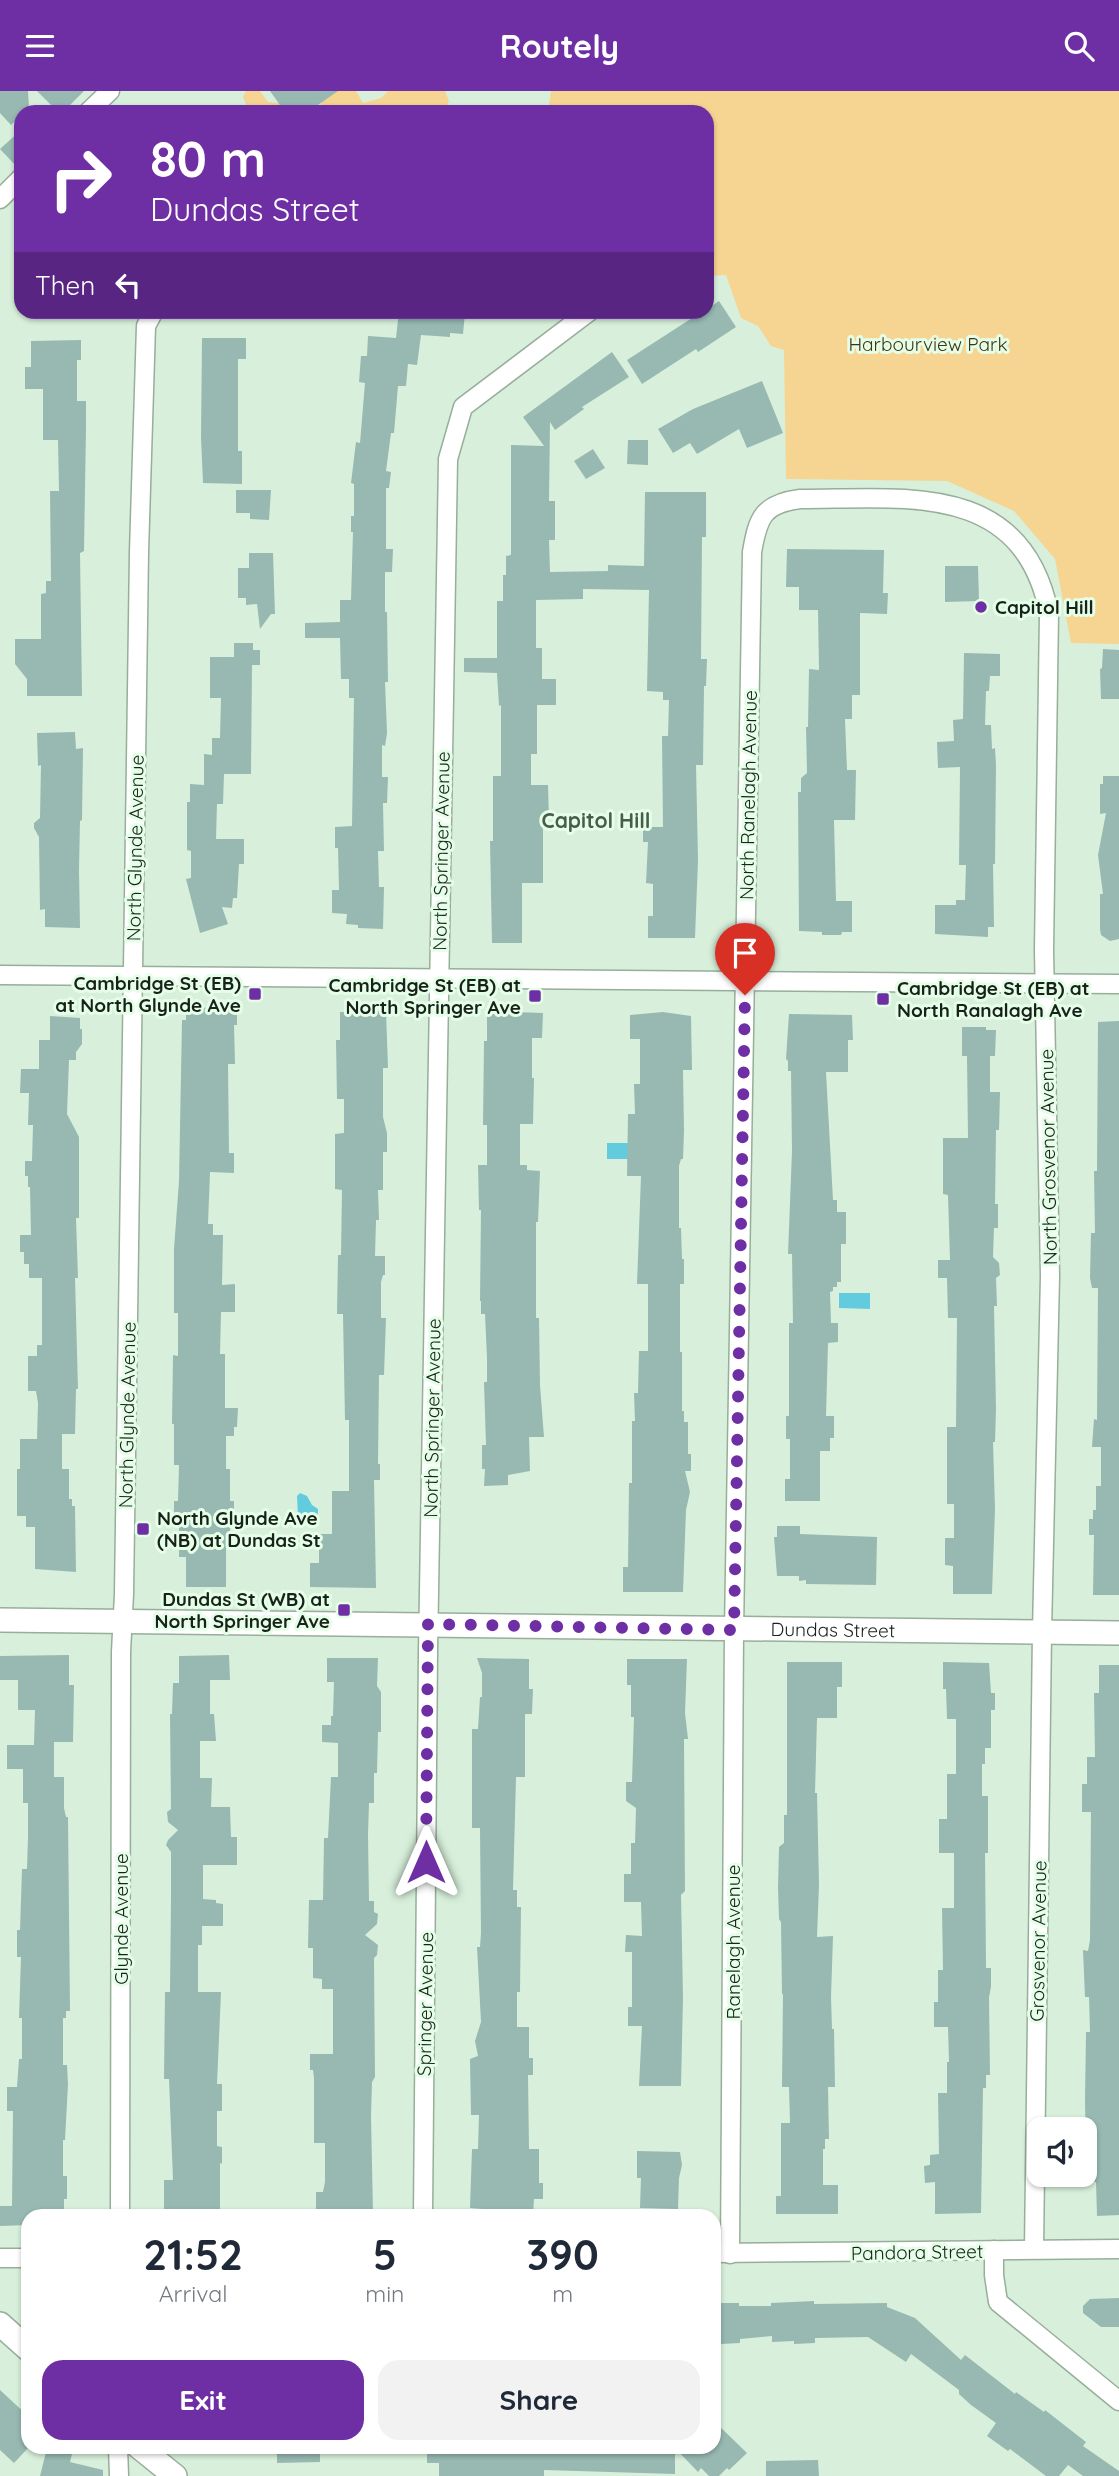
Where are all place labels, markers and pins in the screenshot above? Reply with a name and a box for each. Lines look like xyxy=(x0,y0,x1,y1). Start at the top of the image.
place label: Capitol Hill xyxy=(995,595,1094,619)
marker: Capitol Hill xyxy=(973,599,989,615)
pin xyxy=(715,923,775,995)
place label: Cambridge St (EB) at North Glynde Ave xyxy=(55,971,241,1017)
place label: Cambridge St (EB) at North Springer Ave xyxy=(328,973,521,1019)
place label: Cambridge St (EB) at North Ranalagh Ave xyxy=(897,976,1090,1022)
marker: Cambridge St (EB) at North Glynde Ave xyxy=(247,986,263,1002)
marker: Cambridge St (EB) at North Springer Ave xyxy=(527,988,543,1004)
marker: Cambridge St (EB) at North Ranalagh Ave xyxy=(875,991,891,1007)
place label: North Glynde Ave (NB) at Dundas St xyxy=(157,1506,321,1552)
marker: North Glynde Ave (NB) at Dundas St xyxy=(135,1521,151,1537)
place label: Dundas St (WB) at North Springer Ave xyxy=(154,1587,330,1633)
marker: Dundas St (WB) at North Springer Ave xyxy=(336,1602,352,1618)

